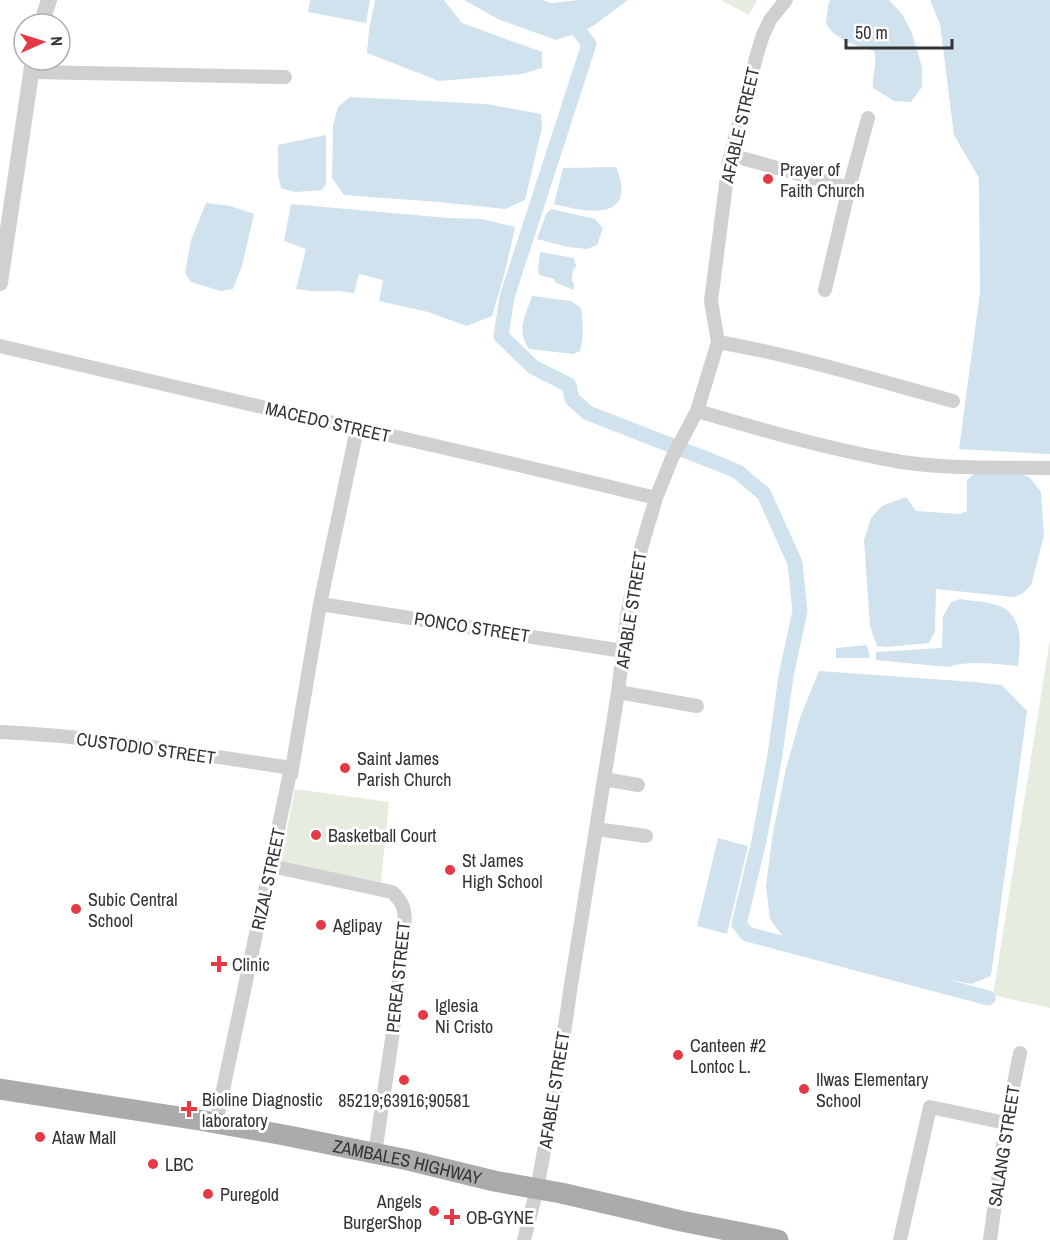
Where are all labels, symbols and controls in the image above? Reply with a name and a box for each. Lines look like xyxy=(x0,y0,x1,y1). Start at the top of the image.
north arrow xyxy=(12,12,72,72)
scale bar xyxy=(846,12,952,50)
text: 50 m xyxy=(855,20,888,45)
text: N xyxy=(46,36,68,47)
street label: AFABLE STREET xyxy=(714,65,765,186)
place label: Prayer of Faith Church xyxy=(780,157,865,203)
marker: Prayer of Faith Church xyxy=(761,172,775,186)
street label: MACEDO STREET xyxy=(263,396,393,448)
street label: AFABLE STREET xyxy=(609,550,653,671)
street label: PONCO STREET xyxy=(413,606,531,648)
street label: CUSTODIO STREET xyxy=(75,726,217,770)
place label: Saint James Parish Church xyxy=(357,746,451,792)
marker: Saint James Parish Church xyxy=(338,761,352,775)
place label: Basketball Court xyxy=(328,823,436,848)
street label: RIZAL STREET xyxy=(245,826,291,932)
marker: Basketball Court xyxy=(309,828,323,842)
place label: St James High School xyxy=(462,848,542,894)
marker: St James High School xyxy=(443,863,457,877)
place label: Subic Central School xyxy=(88,887,177,933)
marker: Subic Central School xyxy=(69,902,83,916)
place label: Aglipay xyxy=(332,913,383,938)
marker: Aglipay xyxy=(314,918,328,932)
street label: PEREA STREET xyxy=(380,920,416,1034)
place label: Clinic xyxy=(232,952,270,977)
marker: Clinic xyxy=(210,955,228,973)
place label: Iglesia Ni Cristo xyxy=(435,993,493,1039)
marker: Iglesia Ni Cristo xyxy=(416,1008,430,1022)
street label: AFABLE STREET xyxy=(532,1030,576,1151)
place label: Canteen #2 Lontoc L. xyxy=(690,1033,766,1079)
marker: Canteen #2 Lontoc L. xyxy=(671,1048,685,1062)
place label: Ilwas Elementary School xyxy=(816,1067,929,1113)
marker: 85219;63916;90581 xyxy=(397,1073,411,1087)
marker: Ilwas Elementary School xyxy=(797,1082,811,1096)
street label: SALANG STREET xyxy=(982,1084,1026,1208)
place label: Bioline Diagnostic laboratory xyxy=(202,1087,323,1133)
place label: 85219;63916;90581 xyxy=(338,1088,470,1113)
marker: Bioline Diagnostic laboratory xyxy=(180,1100,198,1118)
place label: Ataw Mall xyxy=(51,1125,116,1150)
marker: Ataw Mall xyxy=(33,1130,47,1144)
street label: ZAMBALES HIGHWAY xyxy=(331,1133,485,1190)
place label: LBC xyxy=(165,1152,194,1177)
marker: LBC xyxy=(146,1157,160,1171)
place label: Puregold xyxy=(220,1182,279,1207)
marker: Puregold xyxy=(201,1187,215,1201)
place label: Angels BurgerShop xyxy=(343,1189,422,1235)
marker: Angels BurgerShop xyxy=(427,1204,441,1218)
place label: OB-GYNE xyxy=(466,1205,534,1230)
marker: OB-GYNE xyxy=(443,1208,461,1226)

